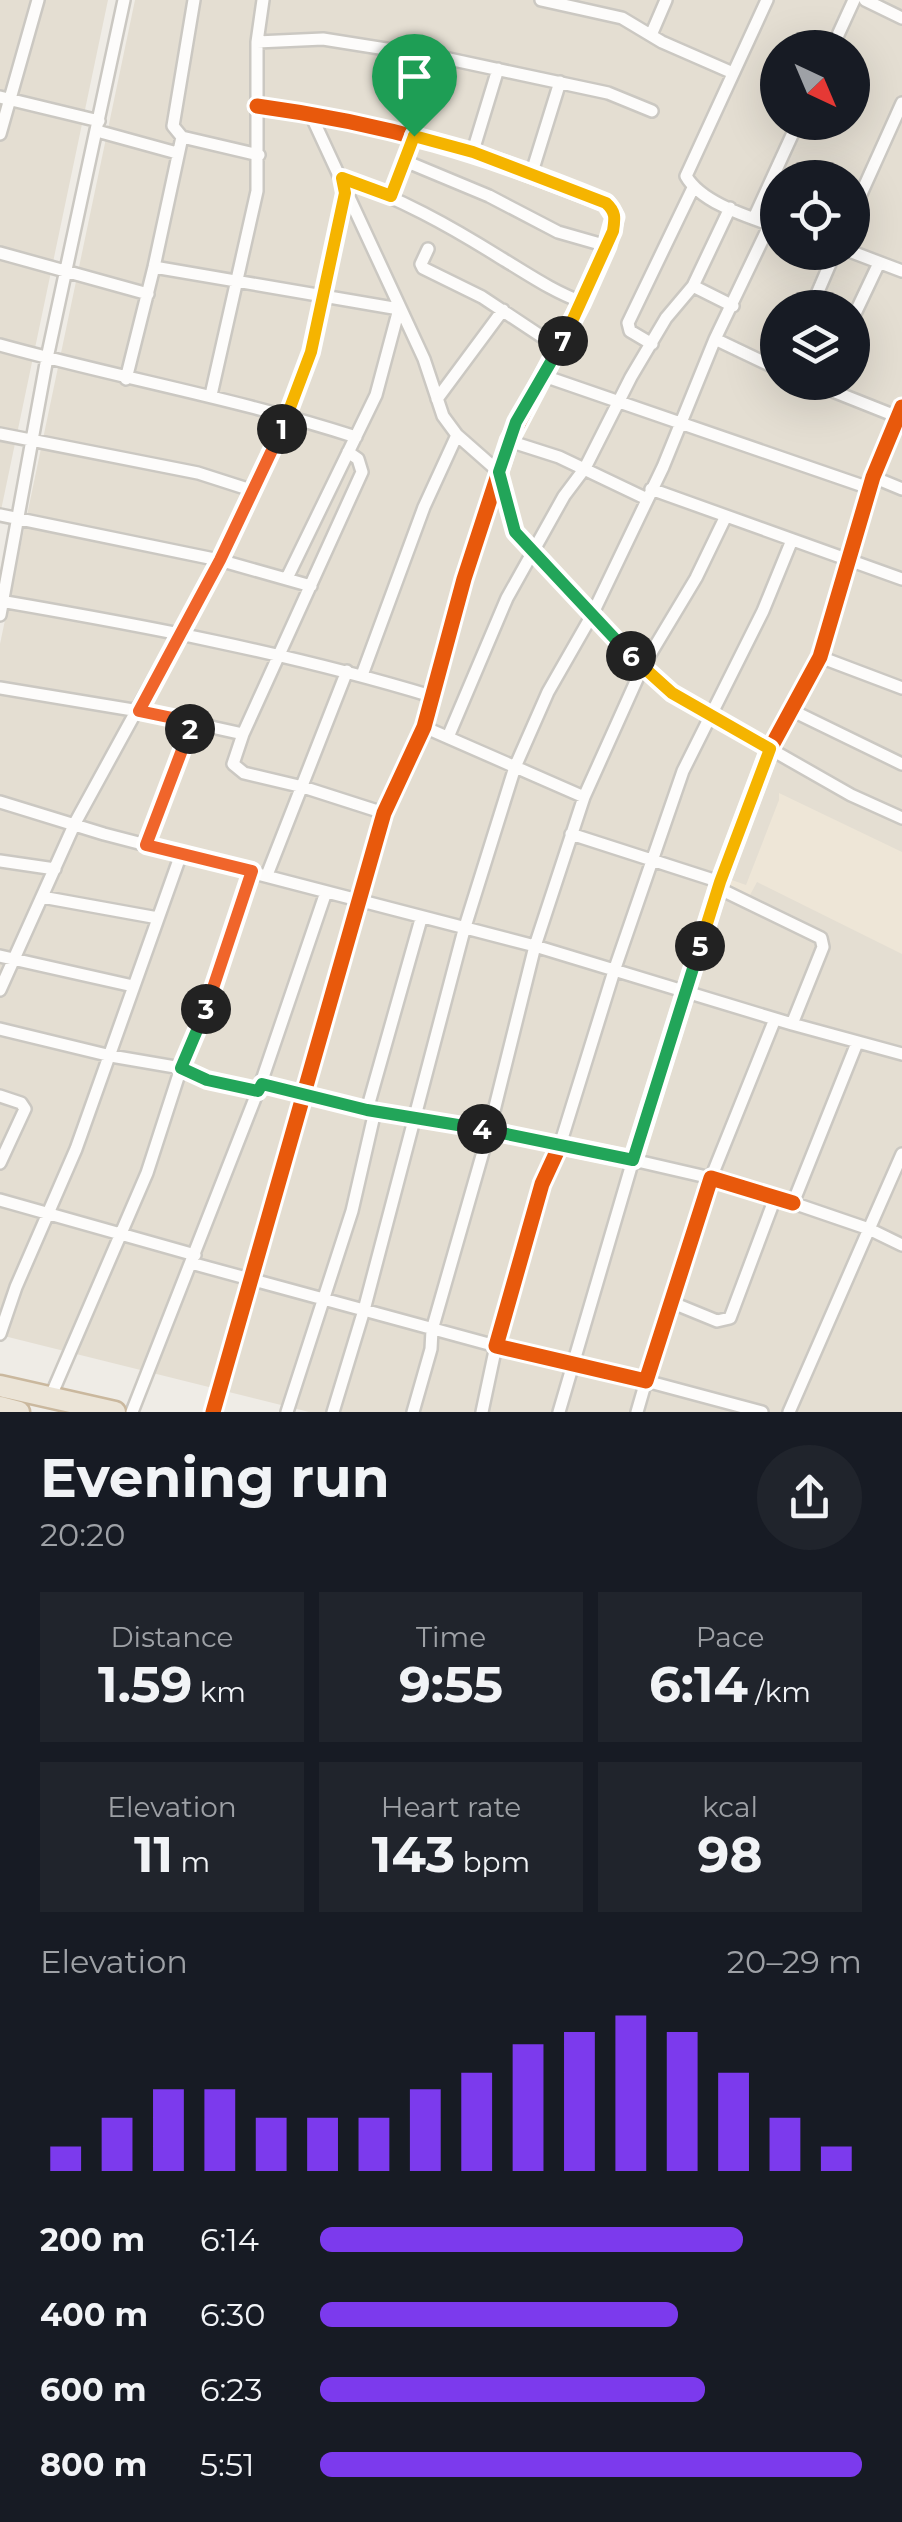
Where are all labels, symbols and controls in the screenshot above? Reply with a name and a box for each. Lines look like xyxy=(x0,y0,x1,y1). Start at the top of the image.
north arrow xyxy=(760,30,870,140)
map controls xyxy=(760,30,870,400)
pin xyxy=(372,34,457,137)
icon: arrive xyxy=(387,49,442,104)
button: locate xyxy=(760,160,870,270)
button: layers xyxy=(760,290,870,400)
pin: 7 xyxy=(538,316,588,366)
text: 7 xyxy=(554,324,572,358)
pin: 1 xyxy=(257,404,307,454)
text: 1 xyxy=(277,412,287,446)
pin: 6 xyxy=(606,631,656,681)
text: 6 xyxy=(622,639,640,673)
pin: 2 xyxy=(165,704,215,754)
text: 2 xyxy=(182,712,198,746)
pin: 5 xyxy=(675,921,725,971)
text: 5 xyxy=(692,929,708,963)
pin: 3 xyxy=(181,984,231,1034)
text: 3 xyxy=(198,992,214,1026)
pin: 4 xyxy=(457,1104,507,1154)
text: 4 xyxy=(472,1112,492,1146)
text: Evening run xyxy=(40,1444,390,1511)
button: share xyxy=(757,1445,862,1550)
text: 20:20 xyxy=(40,1515,125,1554)
text: Distance xyxy=(110,1620,234,1654)
text: Time xyxy=(416,1620,486,1654)
text: Pace xyxy=(696,1620,764,1654)
text: 1.59 xyxy=(98,1654,192,1715)
text: 9:55 xyxy=(399,1654,503,1715)
text: 6:14 xyxy=(649,1654,748,1715)
text: km xyxy=(192,1675,246,1709)
text: /km xyxy=(748,1675,811,1709)
text: Elevation xyxy=(107,1790,237,1824)
text: Heart rate xyxy=(381,1790,521,1824)
text: kcal xyxy=(702,1790,758,1824)
text: 11 xyxy=(134,1824,173,1885)
text: 143 xyxy=(372,1824,455,1885)
text: 98 xyxy=(698,1824,762,1885)
text: m xyxy=(173,1845,210,1879)
text: bpm xyxy=(455,1845,530,1879)
text: Elevation xyxy=(40,1942,188,1981)
text: 20–29 m xyxy=(727,1942,862,1981)
text: 200 m xyxy=(40,2220,145,2259)
text: 6:14 xyxy=(200,2220,259,2259)
text: 400 m xyxy=(40,2295,148,2334)
text: 6:30 xyxy=(200,2295,266,2334)
text: 600 m xyxy=(40,2370,146,2409)
text: 6:23 xyxy=(200,2370,263,2409)
text: 800 m xyxy=(40,2445,147,2484)
text: 5:51 xyxy=(200,2445,255,2484)

